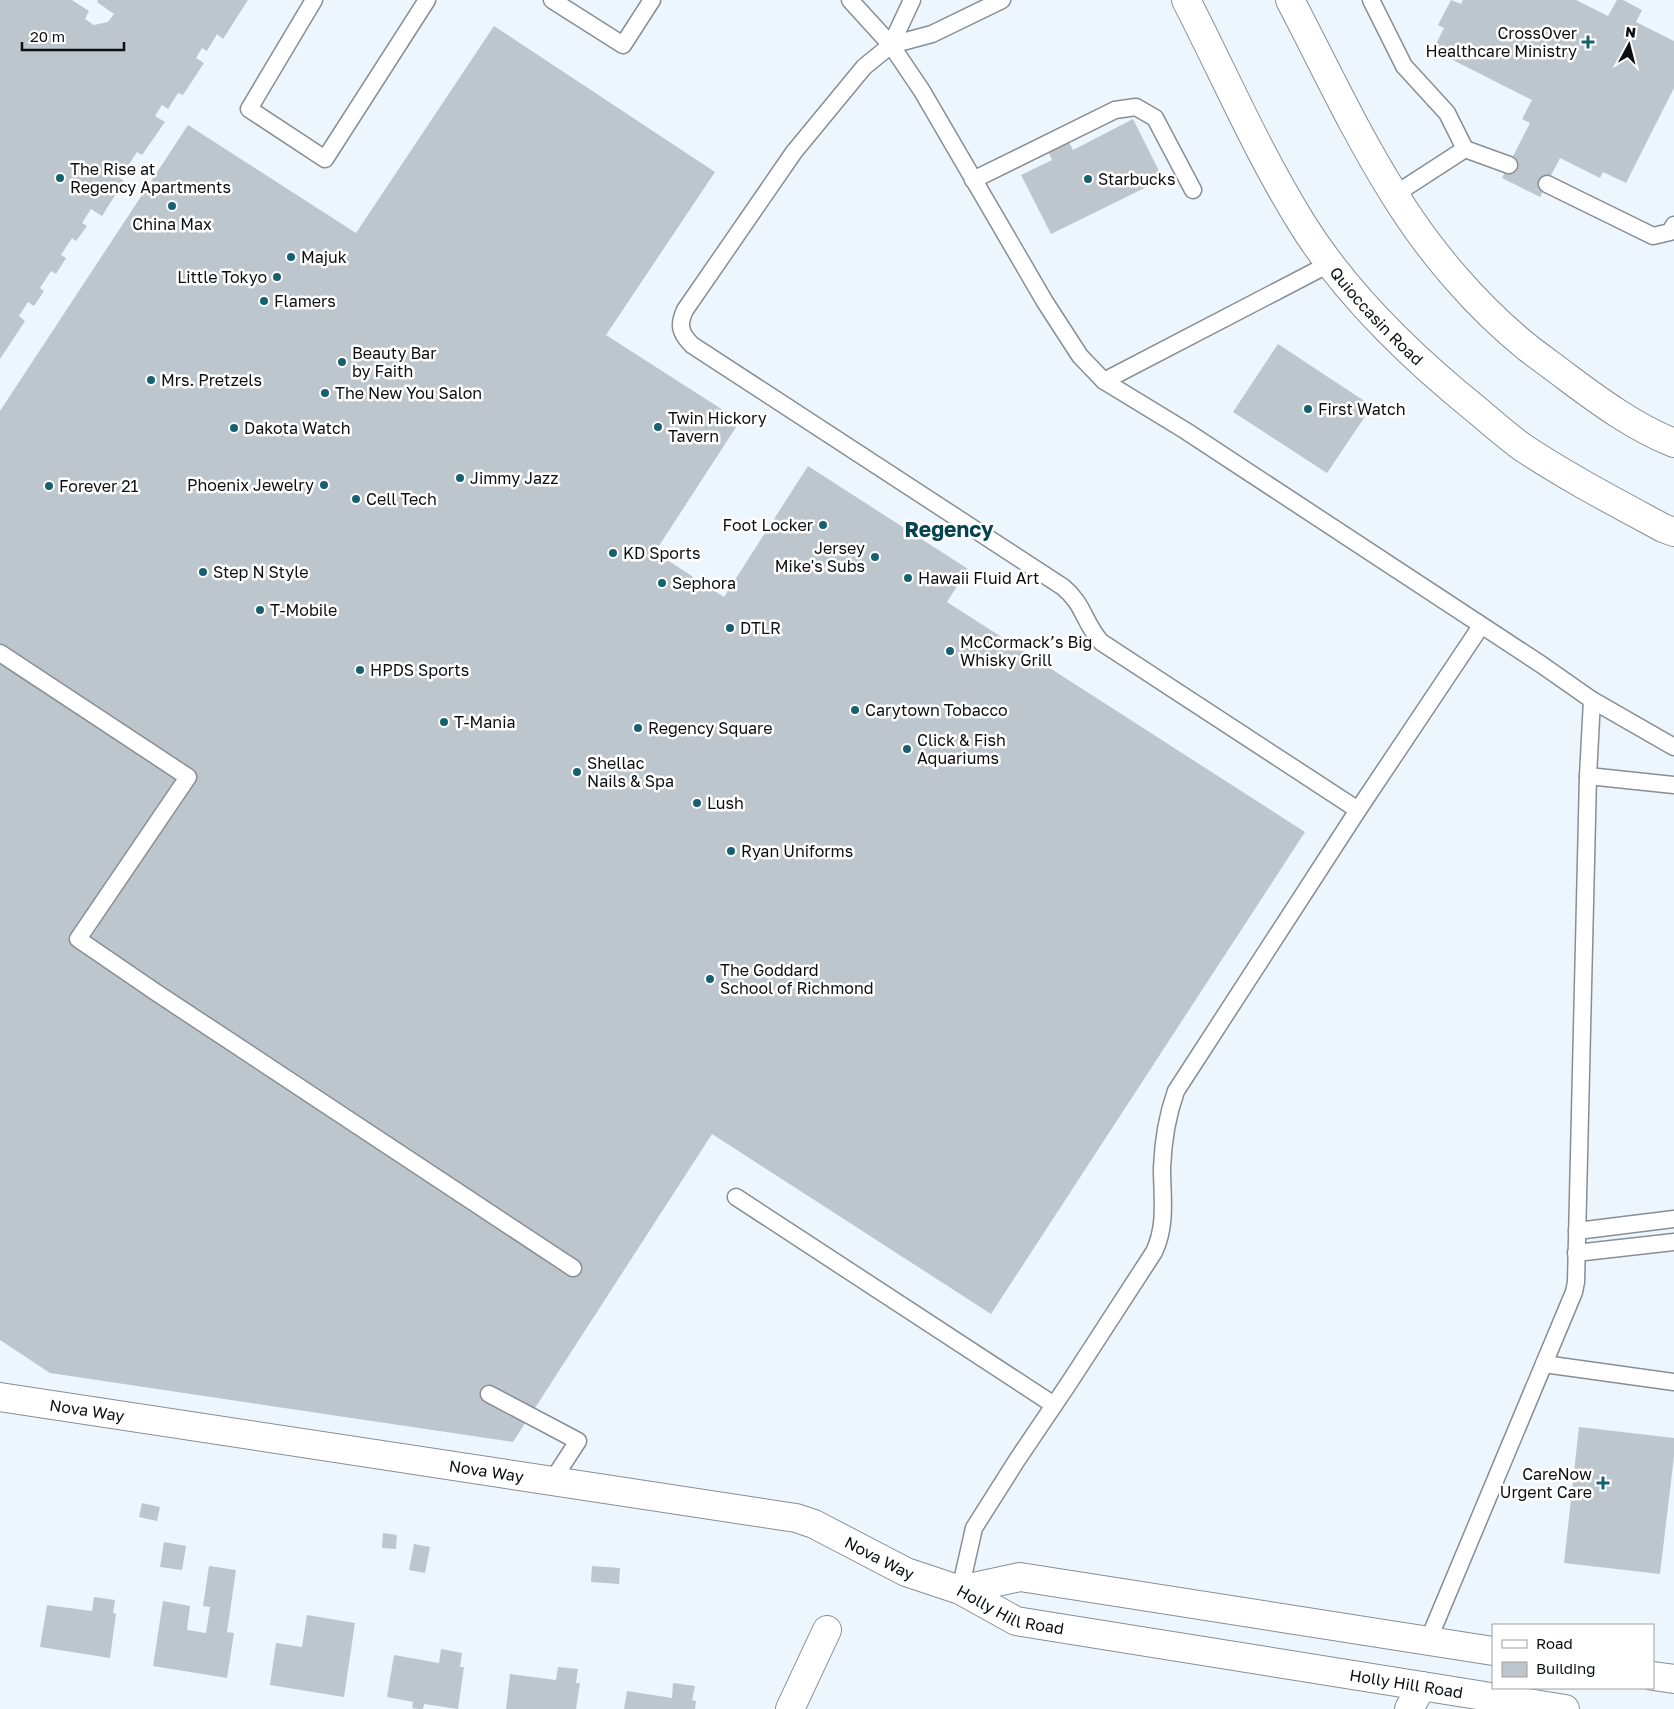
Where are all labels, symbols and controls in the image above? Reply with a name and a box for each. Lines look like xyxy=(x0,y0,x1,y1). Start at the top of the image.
scale bar xyxy=(22,20,125,52)
north arrow xyxy=(1604,20,1654,70)
place label: CrossOver Healthcare Ministry xyxy=(1426,23,1577,61)
text: N xyxy=(1624,23,1637,41)
text: 20 m xyxy=(30,27,65,45)
marker: CrossOver Healthcare Ministry xyxy=(1581,35,1595,49)
place label: The Rise at Regency Apartments xyxy=(70,159,231,197)
place label: Starbucks xyxy=(1098,169,1175,189)
marker: The Rise at Regency Apartments xyxy=(54,172,66,184)
marker: Starbucks xyxy=(1082,173,1094,185)
marker: China Max xyxy=(166,200,178,212)
place label: China Max xyxy=(132,214,212,234)
place label: Majuk xyxy=(301,247,347,267)
marker: Majuk xyxy=(285,251,297,263)
street label: Quioccasin Road xyxy=(1326,263,1428,369)
place label: Little Tokyo xyxy=(177,267,267,287)
marker: Little Tokyo xyxy=(271,271,283,283)
place label: Flamers xyxy=(274,291,336,311)
marker: Flamers xyxy=(258,295,270,307)
place label: Beauty Bar by Faith xyxy=(352,343,436,381)
marker: Beauty Bar by Faith xyxy=(336,356,348,368)
place label: Mrs. Pretzels xyxy=(161,370,262,390)
marker: Mrs. Pretzels xyxy=(145,374,157,386)
place label: The New You Salon xyxy=(335,383,482,403)
marker: The New You Salon xyxy=(319,387,331,399)
place label: First Watch xyxy=(1318,399,1406,419)
marker: First Watch xyxy=(1302,403,1314,415)
place label: Twin Hickory Tavern xyxy=(668,408,767,446)
place label: Dakota Watch xyxy=(244,418,351,438)
marker: Twin Hickory Tavern xyxy=(652,421,664,433)
marker: Dakota Watch xyxy=(228,422,240,434)
place label: Jimmy Jazz xyxy=(470,468,559,488)
marker: Jimmy Jazz xyxy=(454,472,466,484)
place label: Phoenix Jewelry xyxy=(187,475,314,495)
place label: Forever 21 xyxy=(59,476,138,496)
marker: Phoenix Jewelry xyxy=(318,479,330,491)
marker: Forever 21 xyxy=(43,480,55,492)
place label: Cell Tech xyxy=(366,489,437,509)
marker: Cell Tech xyxy=(350,493,362,505)
place label: Foot Locker xyxy=(723,515,813,535)
district label: Regency xyxy=(905,516,994,542)
marker: Foot Locker xyxy=(817,519,829,531)
place label: Jersey Mike's Subs xyxy=(775,538,865,576)
place label: KD Sports xyxy=(623,543,700,563)
marker: KD Sports xyxy=(607,547,619,559)
marker: Jersey Mike's Subs xyxy=(869,551,881,563)
place label: Step N Style xyxy=(213,562,308,582)
marker: Step N Style xyxy=(197,566,209,578)
place label: Hawaii Fluid Art xyxy=(918,568,1039,588)
marker: Hawaii Fluid Art xyxy=(902,572,914,584)
place label: Sephora xyxy=(672,573,736,593)
marker: Sephora xyxy=(656,577,668,589)
place label: T-Mobile xyxy=(270,600,337,620)
marker: T-Mobile xyxy=(254,604,266,616)
place label: DTLR xyxy=(740,618,781,638)
marker: DTLR xyxy=(724,622,736,634)
place label: McCormack’s Big Whisky Grill xyxy=(960,632,1092,670)
marker: McCormack’s Big Whisky Grill xyxy=(944,645,956,657)
place label: HPDS Sports xyxy=(370,660,469,680)
marker: HPDS Sports xyxy=(354,664,366,676)
place label: Carytown Tobacco xyxy=(865,700,1008,720)
marker: Carytown Tobacco xyxy=(849,704,861,716)
place label: T-Mania xyxy=(454,712,516,732)
marker: T-Mania xyxy=(438,716,450,728)
place label: Regency Square xyxy=(648,718,772,738)
marker: Regency Square xyxy=(632,722,644,734)
place label: Click & Fish Aquariums xyxy=(917,730,1006,768)
marker: Click & Fish Aquariums xyxy=(901,743,913,755)
place label: Shellac Nails & Spa xyxy=(587,753,674,791)
marker: Shellac Nails & Spa xyxy=(571,766,583,778)
place label: Lush xyxy=(707,793,744,813)
marker: Lush xyxy=(691,797,703,809)
place label: Ryan Uniforms xyxy=(741,841,853,861)
marker: Ryan Uniforms xyxy=(725,845,737,857)
place label: The Goddard School of Richmond xyxy=(720,960,874,998)
marker: The Goddard School of Richmond xyxy=(704,973,716,985)
street label: Nova Way xyxy=(48,1395,126,1426)
street label: Nova Way xyxy=(448,1455,525,1486)
place label: CareNow Urgent Care xyxy=(1500,1464,1592,1502)
marker: CareNow Urgent Care xyxy=(1596,1476,1610,1490)
street label: Nova Way xyxy=(841,1532,917,1584)
street label: Holly Hill Road xyxy=(953,1580,1065,1639)
legend xyxy=(1492,1624,1654,1689)
text: Road xyxy=(1536,1634,1573,1652)
text: Building xyxy=(1536,1659,1596,1677)
street label: Holly Hill Road xyxy=(1348,1665,1464,1702)

